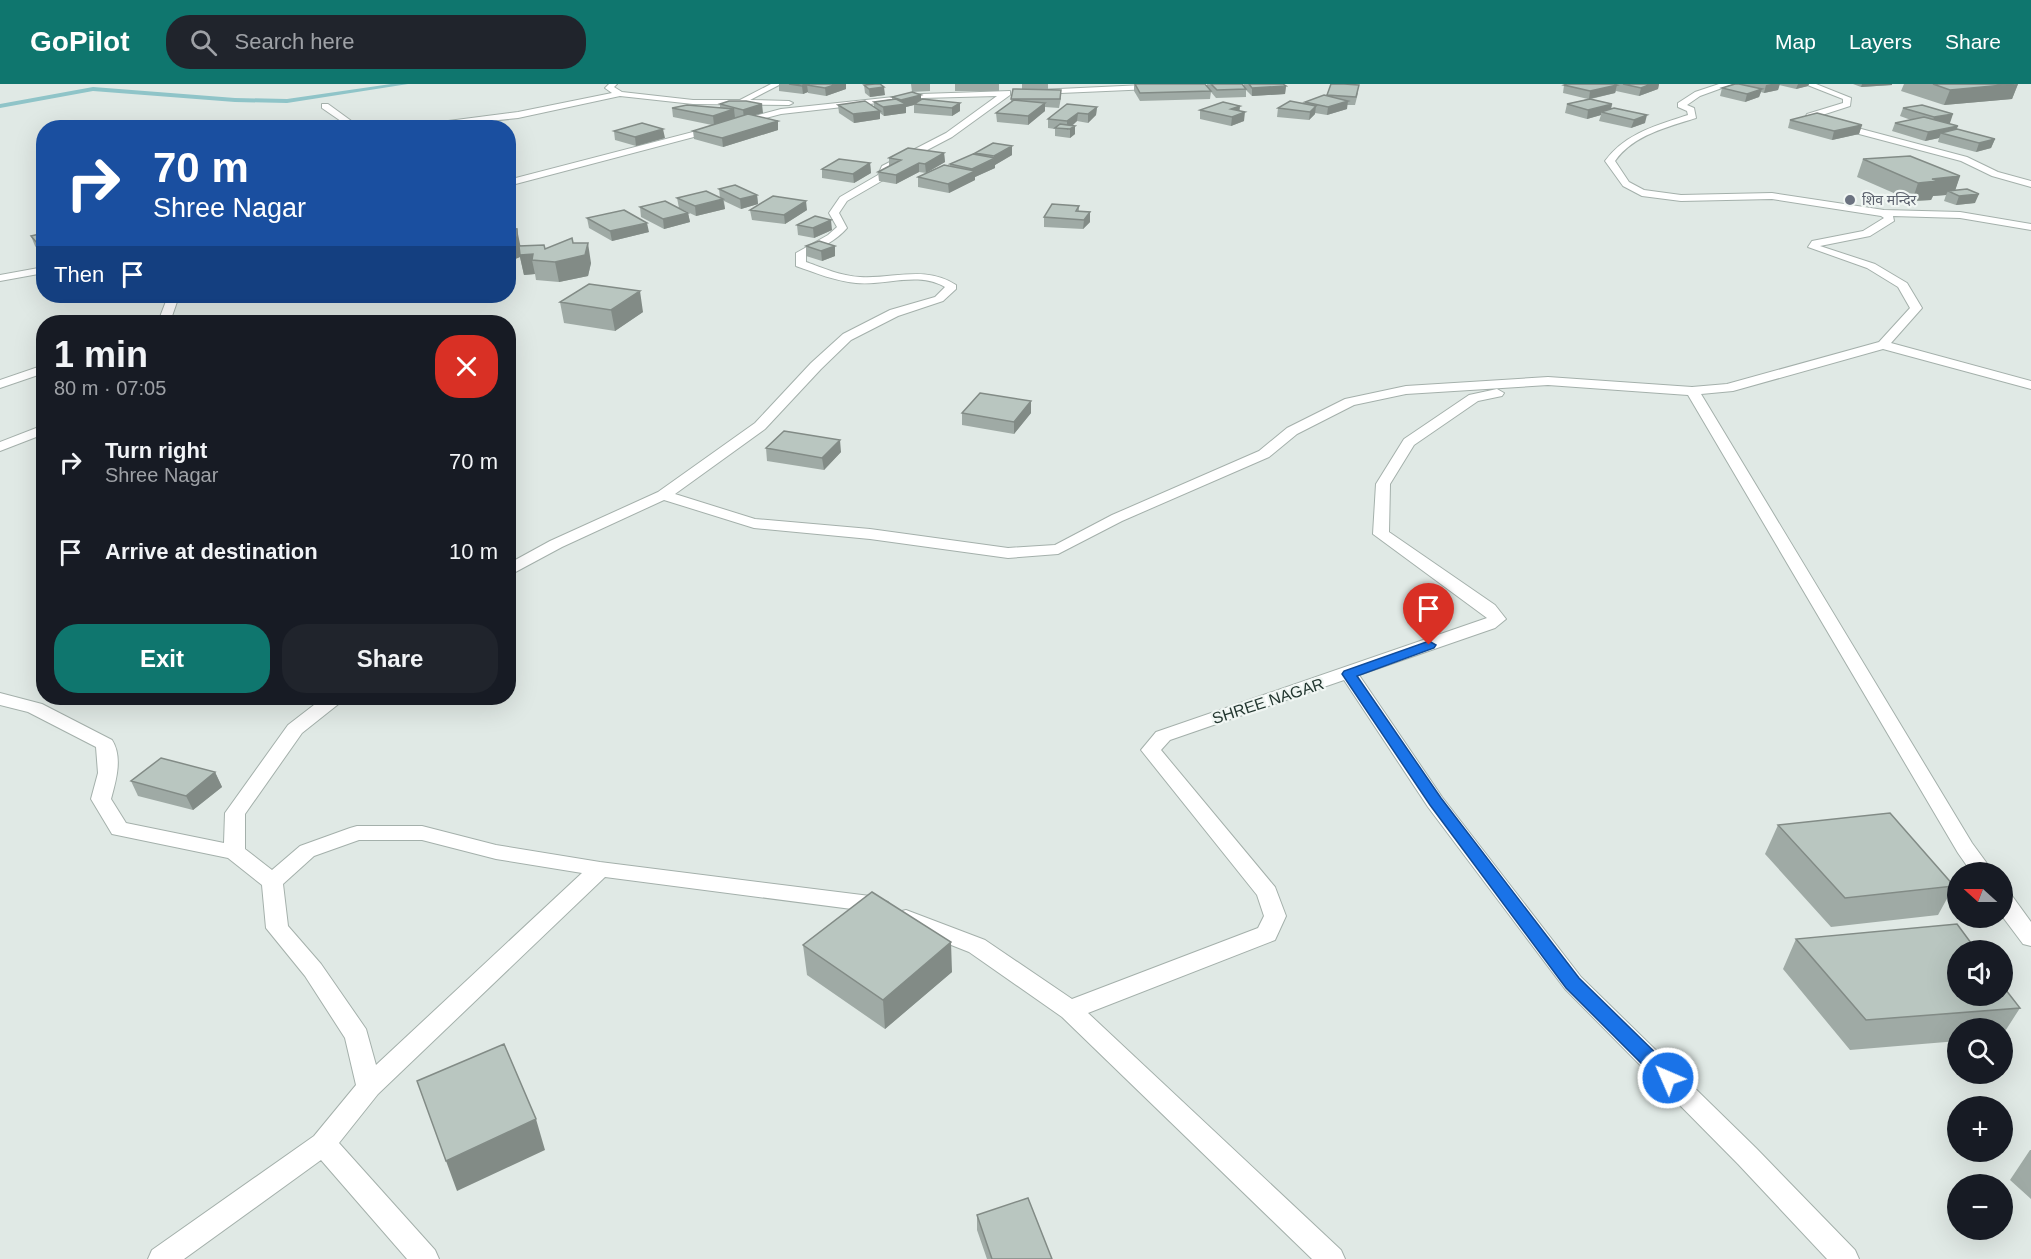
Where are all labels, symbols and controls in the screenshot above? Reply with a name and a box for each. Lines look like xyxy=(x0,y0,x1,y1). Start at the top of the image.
search box xyxy=(166,15,586,69)
text: GoPilot xyxy=(30,26,130,57)
icon: search xyxy=(187,26,220,59)
text: Search here xyxy=(235,29,354,54)
text: Map xyxy=(1775,30,1816,53)
text: Layers xyxy=(1849,30,1912,53)
text: Share xyxy=(1945,30,2001,53)
icon: right xyxy=(54,144,132,222)
text: 70 m xyxy=(153,144,249,191)
place label: शिव मन्दिर xyxy=(1862,192,1917,208)
text: Shree Nagar xyxy=(153,193,306,223)
marker: शिव मन्दिर xyxy=(1843,193,1857,207)
icon: arrive xyxy=(116,258,149,291)
text: Then xyxy=(54,262,104,287)
text: 1 min xyxy=(54,334,148,375)
button: close xyxy=(435,335,498,398)
text: 80 m · 07:05 xyxy=(54,377,166,399)
text: Turn right xyxy=(105,438,207,463)
icon: right xyxy=(54,446,87,479)
text: 70 m xyxy=(449,449,498,474)
text: Shree Nagar xyxy=(105,464,218,486)
icon: arrive xyxy=(54,536,87,569)
text: Arrive at destination xyxy=(105,539,318,564)
text: 10 m xyxy=(449,539,498,564)
pin xyxy=(1403,583,1454,645)
icon: arrive xyxy=(1412,592,1445,625)
button: Exit xyxy=(54,624,270,693)
button: Share xyxy=(282,624,498,693)
street label: SHREE NAGAR xyxy=(1210,675,1326,727)
north arrow xyxy=(1947,862,2013,928)
map controls xyxy=(1947,862,2013,1240)
button: sound xyxy=(1947,940,2013,1006)
button: search xyxy=(1947,1018,2013,1084)
position arrow xyxy=(1636,1046,1700,1110)
button: + xyxy=(1947,1096,2013,1162)
button: − xyxy=(1947,1174,2013,1240)

